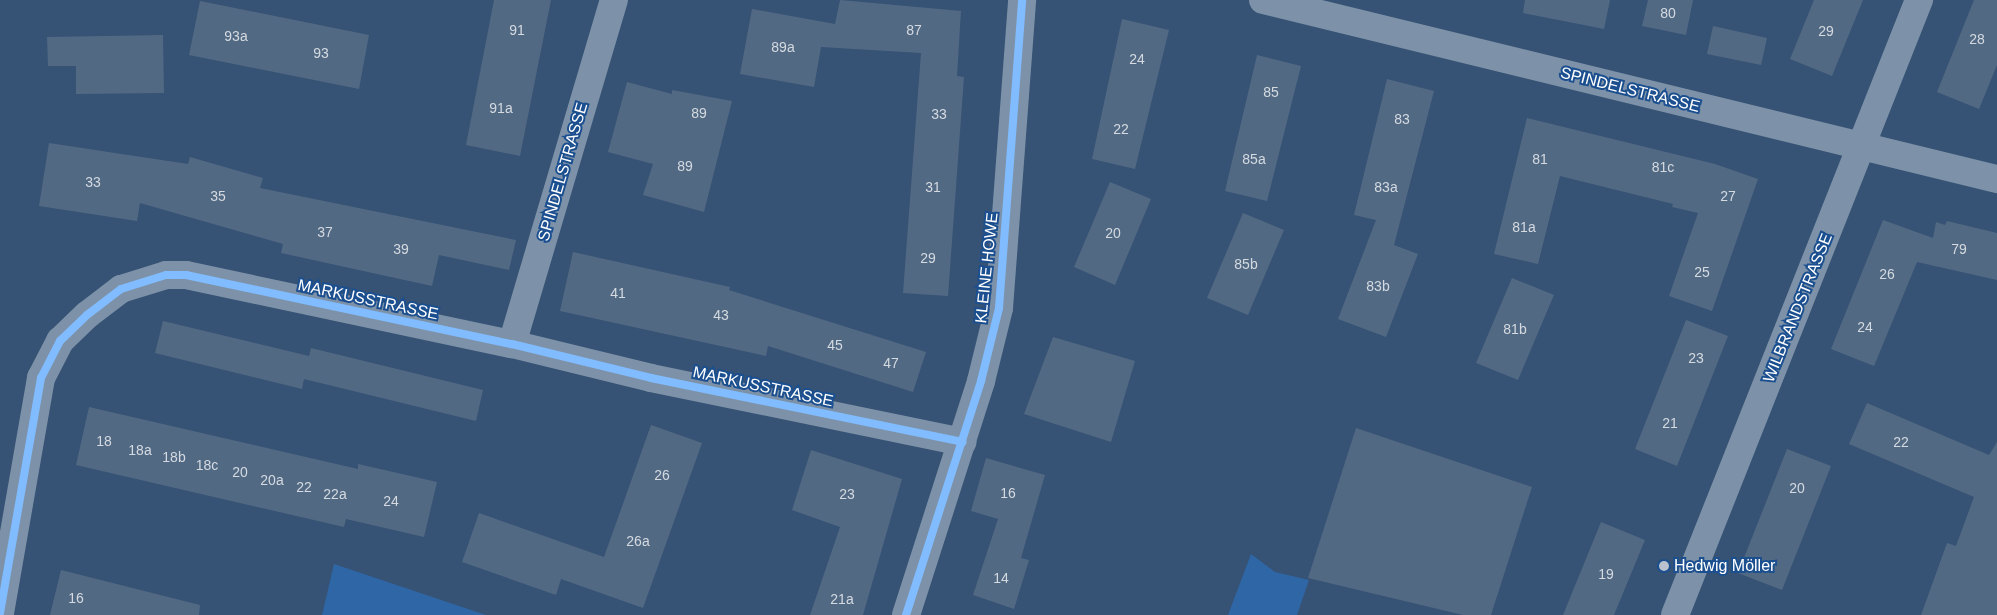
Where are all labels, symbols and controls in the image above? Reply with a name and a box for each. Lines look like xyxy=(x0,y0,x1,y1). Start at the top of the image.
house number: 80 xyxy=(1660,5,1676,21)
house number: 91 xyxy=(509,22,525,38)
house number: 87 xyxy=(906,22,922,38)
house number: 29 xyxy=(1818,23,1834,39)
house number: 93a xyxy=(224,28,248,44)
house number: 28 xyxy=(1969,31,1985,47)
house number: 89a xyxy=(771,39,795,55)
house number: 93 xyxy=(313,45,329,61)
house number: 24 xyxy=(1129,51,1145,67)
street label: SPINDELSTRASSE xyxy=(1558,63,1702,117)
house number: 85 xyxy=(1263,84,1279,100)
house number: 91a xyxy=(489,100,513,116)
street label: SPINDELSTRASSE xyxy=(534,101,592,243)
house number: 89 xyxy=(691,105,707,121)
house number: 33 xyxy=(931,106,947,122)
house number: 83 xyxy=(1394,111,1410,127)
house number: 22 xyxy=(1113,121,1129,137)
house number: 85a xyxy=(1242,151,1266,167)
house number: 81 xyxy=(1532,151,1548,167)
house number: 89 xyxy=(677,158,693,174)
house number: 81c xyxy=(1652,159,1674,175)
house number: 33 xyxy=(85,174,101,190)
house number: 31 xyxy=(925,179,941,195)
house number: 83a xyxy=(1374,179,1398,195)
house number: 35 xyxy=(210,188,226,204)
house number: 27 xyxy=(1720,188,1736,204)
street label: KLEINE HOWE xyxy=(972,212,1002,324)
house number: 81a xyxy=(1512,219,1536,235)
house number: 37 xyxy=(317,224,333,240)
house number: 20 xyxy=(1105,225,1121,241)
street label: WILBRANDSTRASSE xyxy=(1759,231,1837,385)
house number: 39 xyxy=(393,241,409,257)
house number: 79 xyxy=(1951,241,1967,257)
house number: 29 xyxy=(920,250,936,266)
house number: 85b xyxy=(1234,256,1258,272)
house number: 25 xyxy=(1694,264,1710,280)
house number: 26 xyxy=(1879,266,1895,282)
street label: MARKUSSTRASSE xyxy=(296,276,440,324)
house number: 83b xyxy=(1366,278,1390,294)
house number: 41 xyxy=(610,285,626,301)
house number: 43 xyxy=(713,307,729,323)
house number: 24 xyxy=(1857,319,1873,335)
house number: 81b xyxy=(1503,321,1527,337)
house number: 45 xyxy=(827,337,843,353)
house number: 23 xyxy=(1688,350,1704,366)
house number: 47 xyxy=(883,355,899,371)
street label: MARKUSSTRASSE xyxy=(691,363,835,411)
house number: 21 xyxy=(1662,415,1678,431)
house number: 18 xyxy=(96,433,112,449)
house number: 22 xyxy=(1893,434,1909,450)
house number: 18a xyxy=(128,442,152,458)
house number: 18b xyxy=(162,449,186,465)
house number: 18c xyxy=(196,457,218,473)
house number: 20 xyxy=(232,464,248,480)
house number: 26 xyxy=(654,467,670,483)
house number: 20a xyxy=(260,472,284,488)
house number: 22 xyxy=(296,479,312,495)
house number: 20 xyxy=(1789,480,1805,496)
house number: 16 xyxy=(1000,485,1016,501)
house number: 22a xyxy=(323,486,347,502)
house number: 23 xyxy=(839,486,855,502)
house number: 24 xyxy=(383,493,399,509)
house number: 26a xyxy=(626,533,650,549)
place label: Hedwig Möller xyxy=(1674,556,1775,576)
marker: Hedwig Möller xyxy=(1658,560,1670,572)
house number: 19 xyxy=(1598,566,1614,582)
house number: 14 xyxy=(993,570,1009,586)
house number: 16 xyxy=(68,590,84,606)
house number: 21a xyxy=(830,591,854,607)

